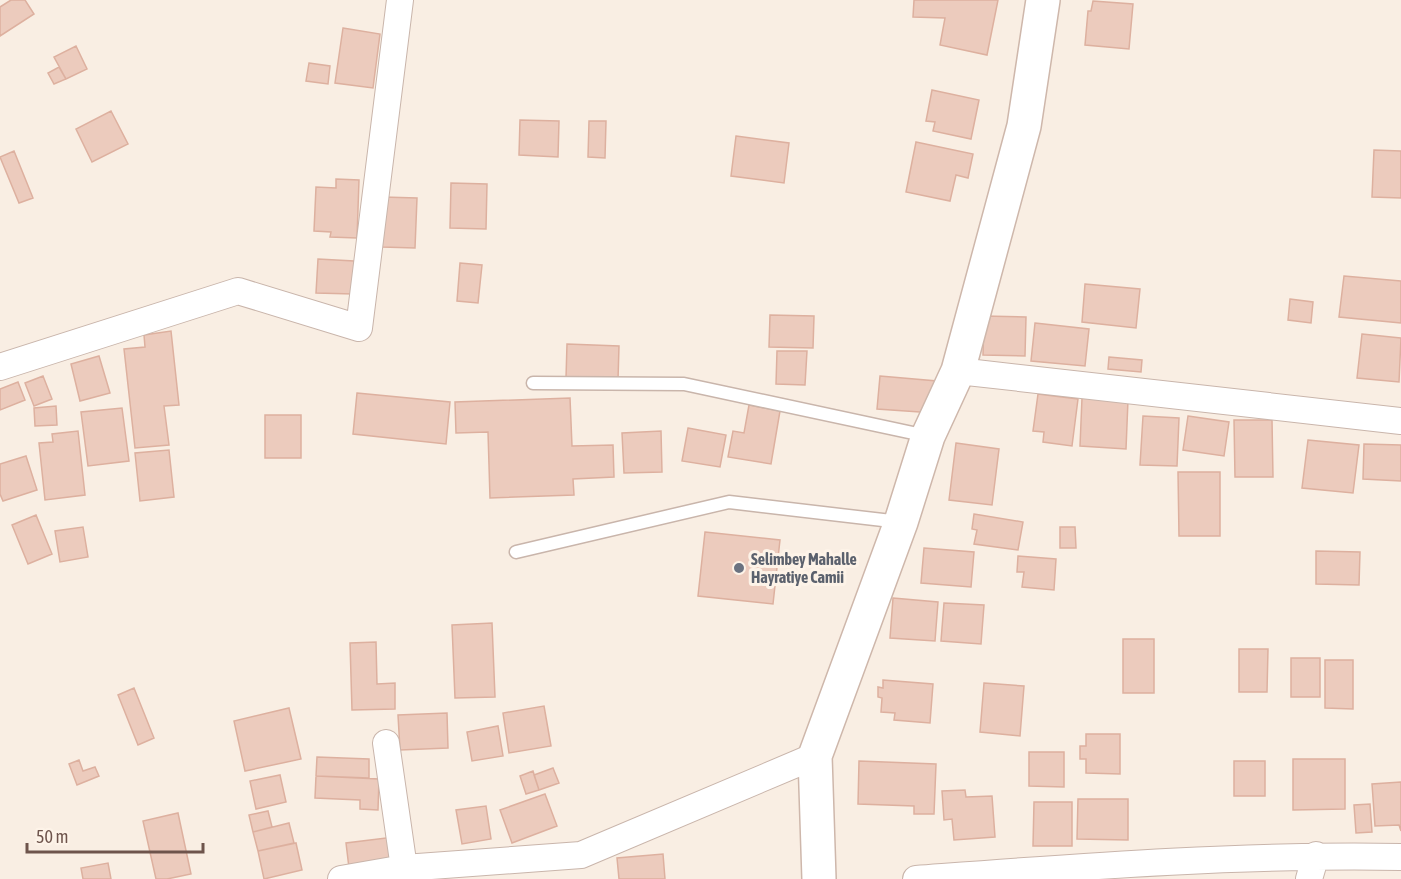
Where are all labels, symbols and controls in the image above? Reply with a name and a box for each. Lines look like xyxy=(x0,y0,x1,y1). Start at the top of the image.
place label: Selimbey Mahalle Hayratiye Camii xyxy=(751,550,857,586)
marker: Selimbey Mahalle Hayratiye Camii xyxy=(732,561,746,575)
scale bar xyxy=(27,816,202,854)
text: 50 m xyxy=(36,826,68,847)

